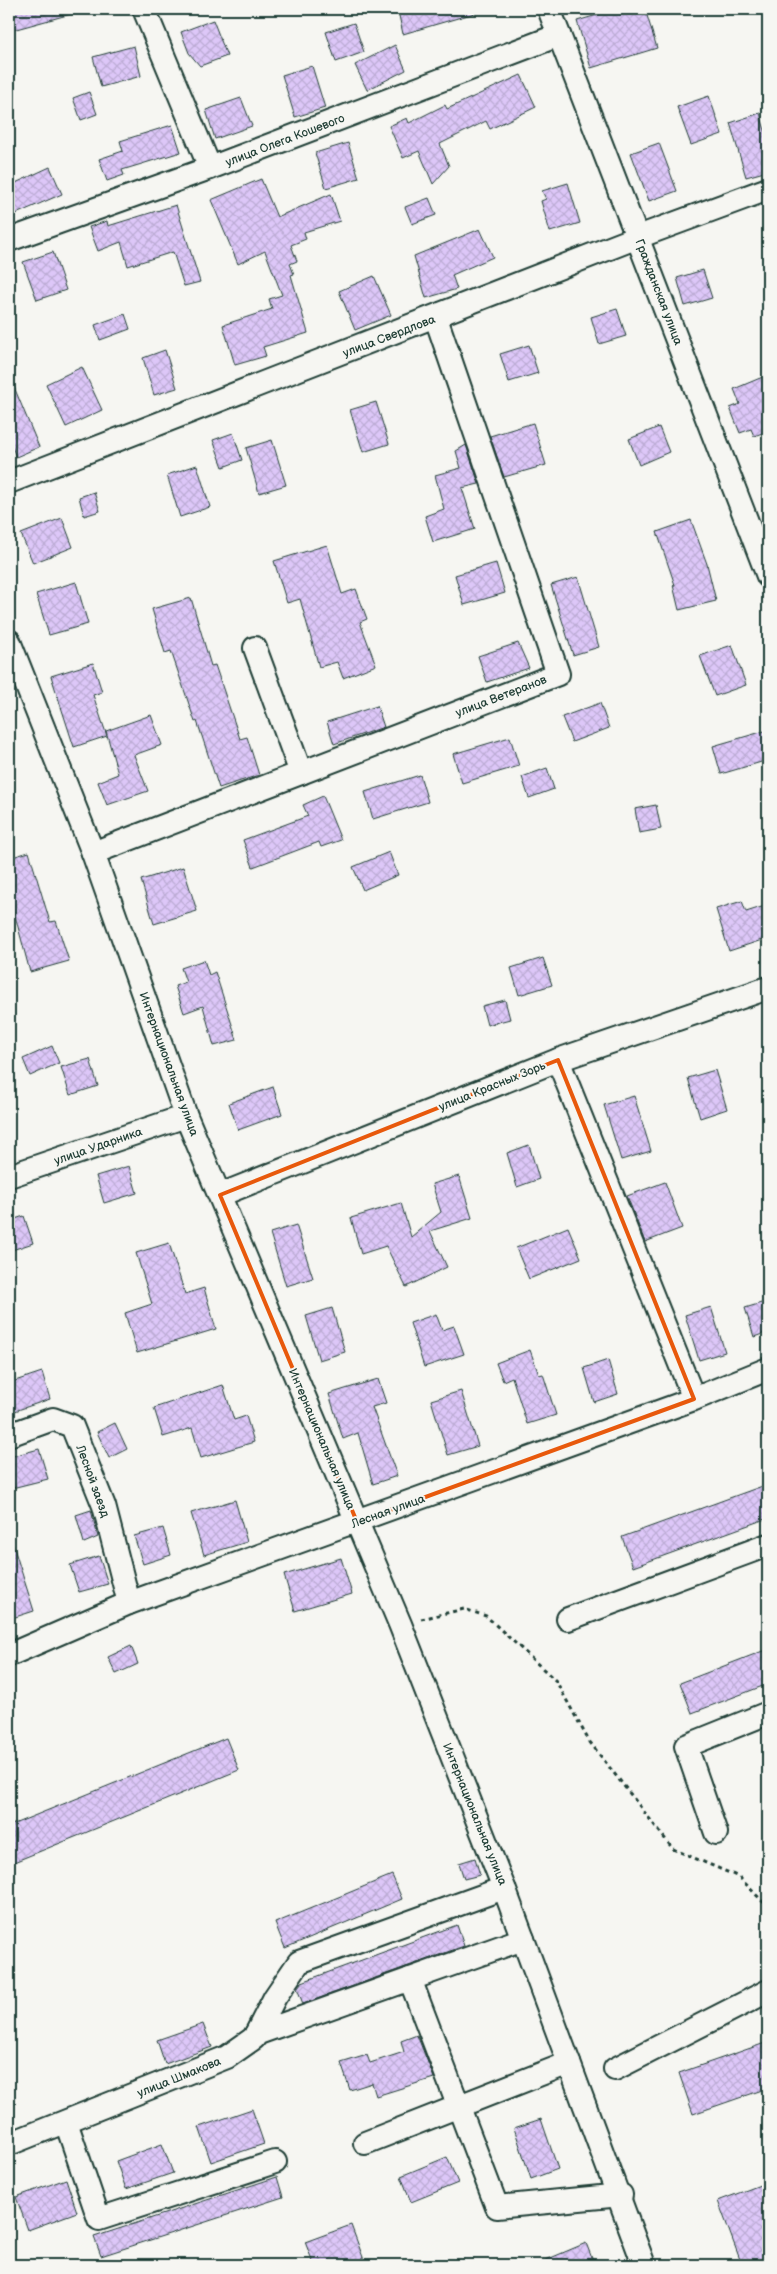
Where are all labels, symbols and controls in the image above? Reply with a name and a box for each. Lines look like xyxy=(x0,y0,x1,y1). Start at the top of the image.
street label: улица Олега Кошевого xyxy=(223,111,347,170)
street label: Гражданская улица xyxy=(631,237,686,347)
street label: улица Свердлова xyxy=(341,312,437,361)
street label: улица Ветеранов xyxy=(454,672,549,721)
street label: Интернациональная улица xyxy=(135,990,202,1138)
street label: улица Красных Зорь xyxy=(437,1058,548,1115)
street label: улица Ударника xyxy=(52,1124,144,1169)
street label: Интернациональная улица xyxy=(285,1366,358,1512)
street label: Лесной заезд xyxy=(72,1442,113,1520)
street label: Лесная улица xyxy=(348,1491,427,1532)
street label: Интернациональная улица xyxy=(439,1741,510,1888)
street label: улица Шмакова xyxy=(135,2054,223,2101)

